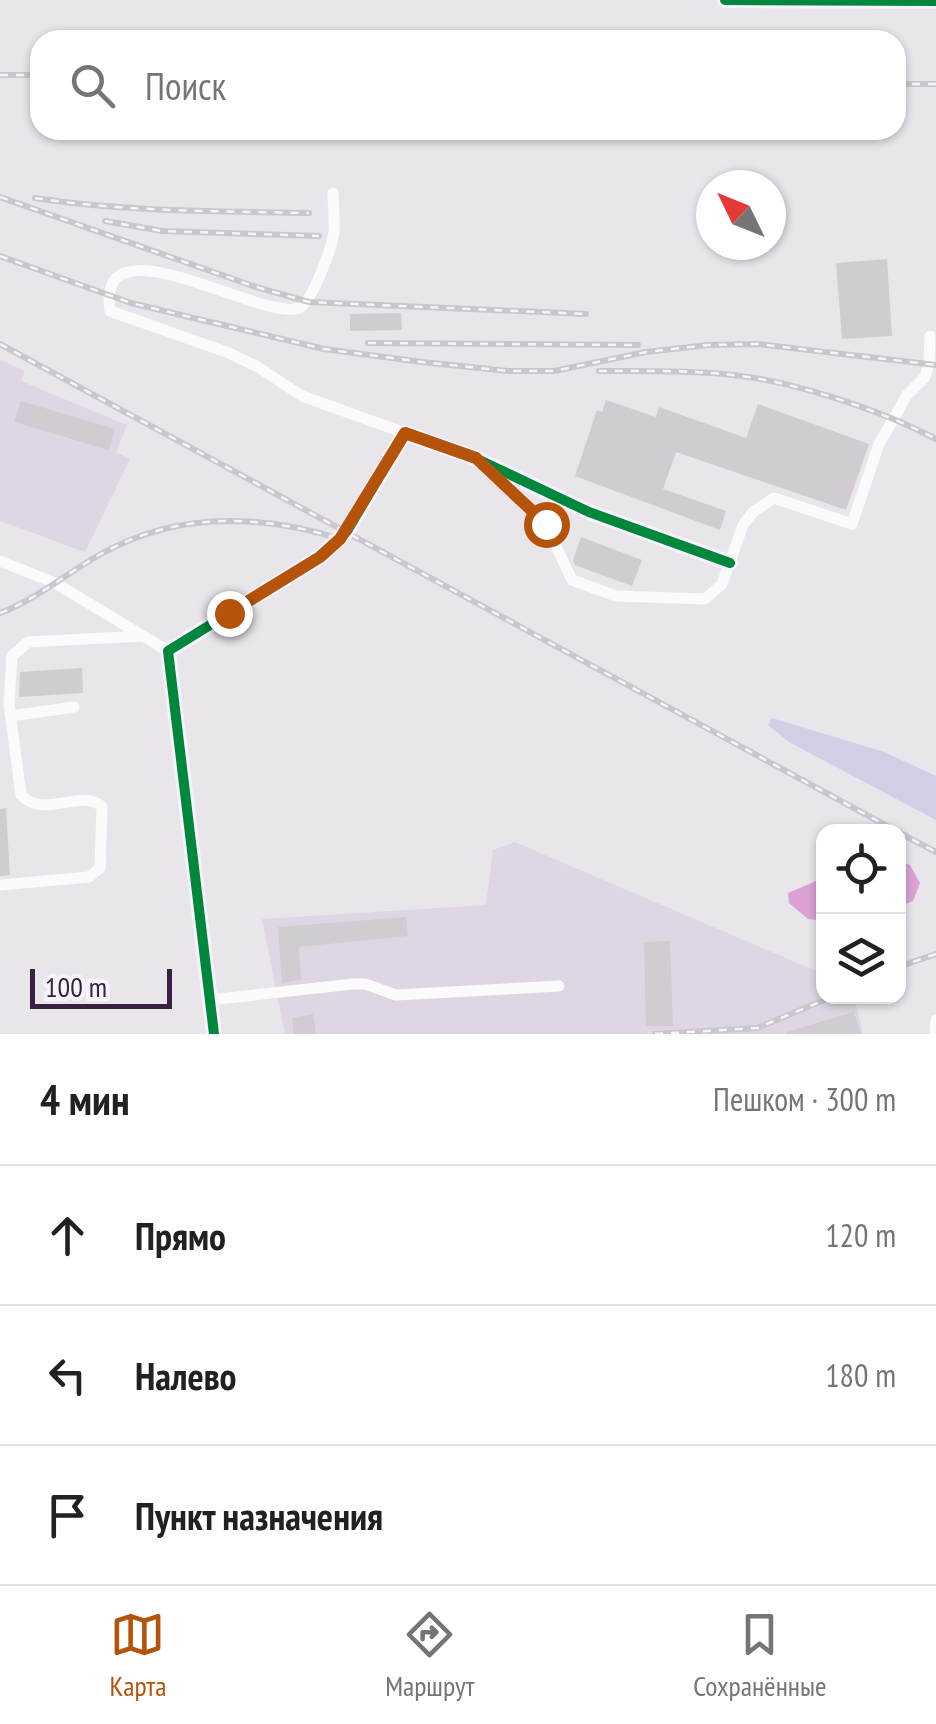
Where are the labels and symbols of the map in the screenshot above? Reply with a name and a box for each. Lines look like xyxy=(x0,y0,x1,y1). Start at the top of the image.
north arrow xyxy=(696,170,786,260)
route start xyxy=(524,502,570,548)
route end xyxy=(207,591,253,637)
scale bar xyxy=(30,964,172,1008)

